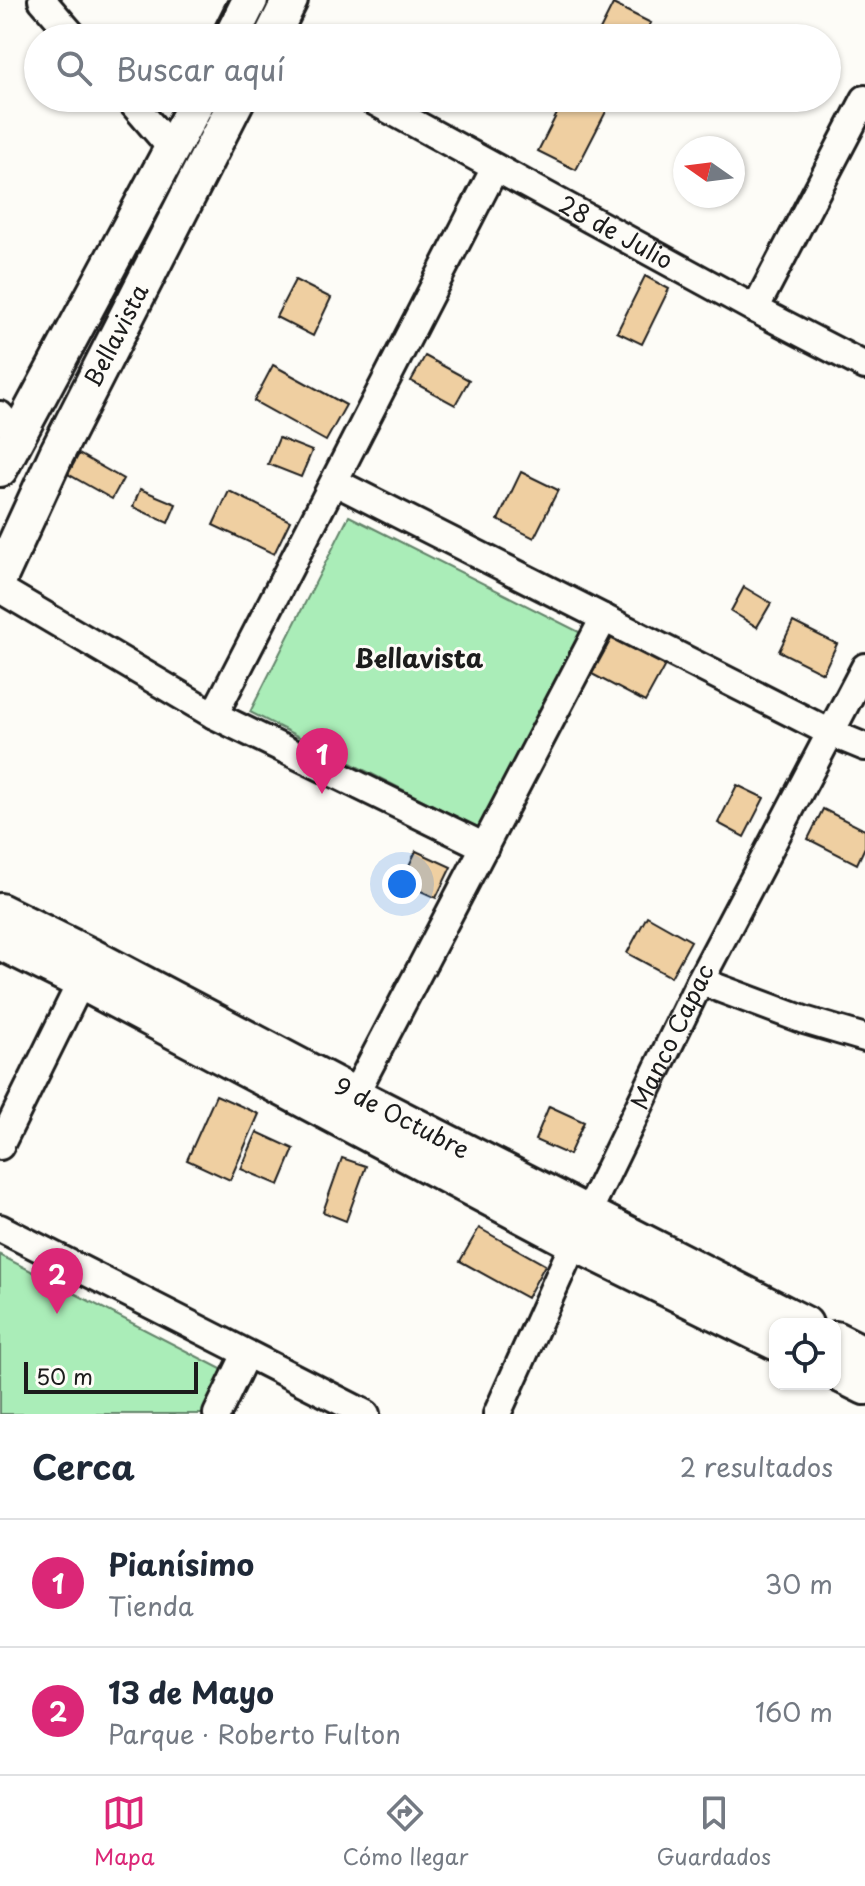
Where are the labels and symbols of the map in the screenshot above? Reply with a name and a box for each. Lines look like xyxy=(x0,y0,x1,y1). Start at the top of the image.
north arrow xyxy=(673,136,745,208)
street label: 28 de Julio xyxy=(553,185,680,277)
street label: Bellavista xyxy=(74,277,156,393)
district label: Bellavista xyxy=(355,638,484,677)
pin: 1 xyxy=(296,728,348,794)
your location xyxy=(382,864,422,904)
street label: Manco Capac xyxy=(620,957,722,1115)
street label: 9 de Octubre xyxy=(328,1067,476,1166)
pin: 2 xyxy=(31,1248,83,1314)
scale bar xyxy=(24,1358,198,1394)

